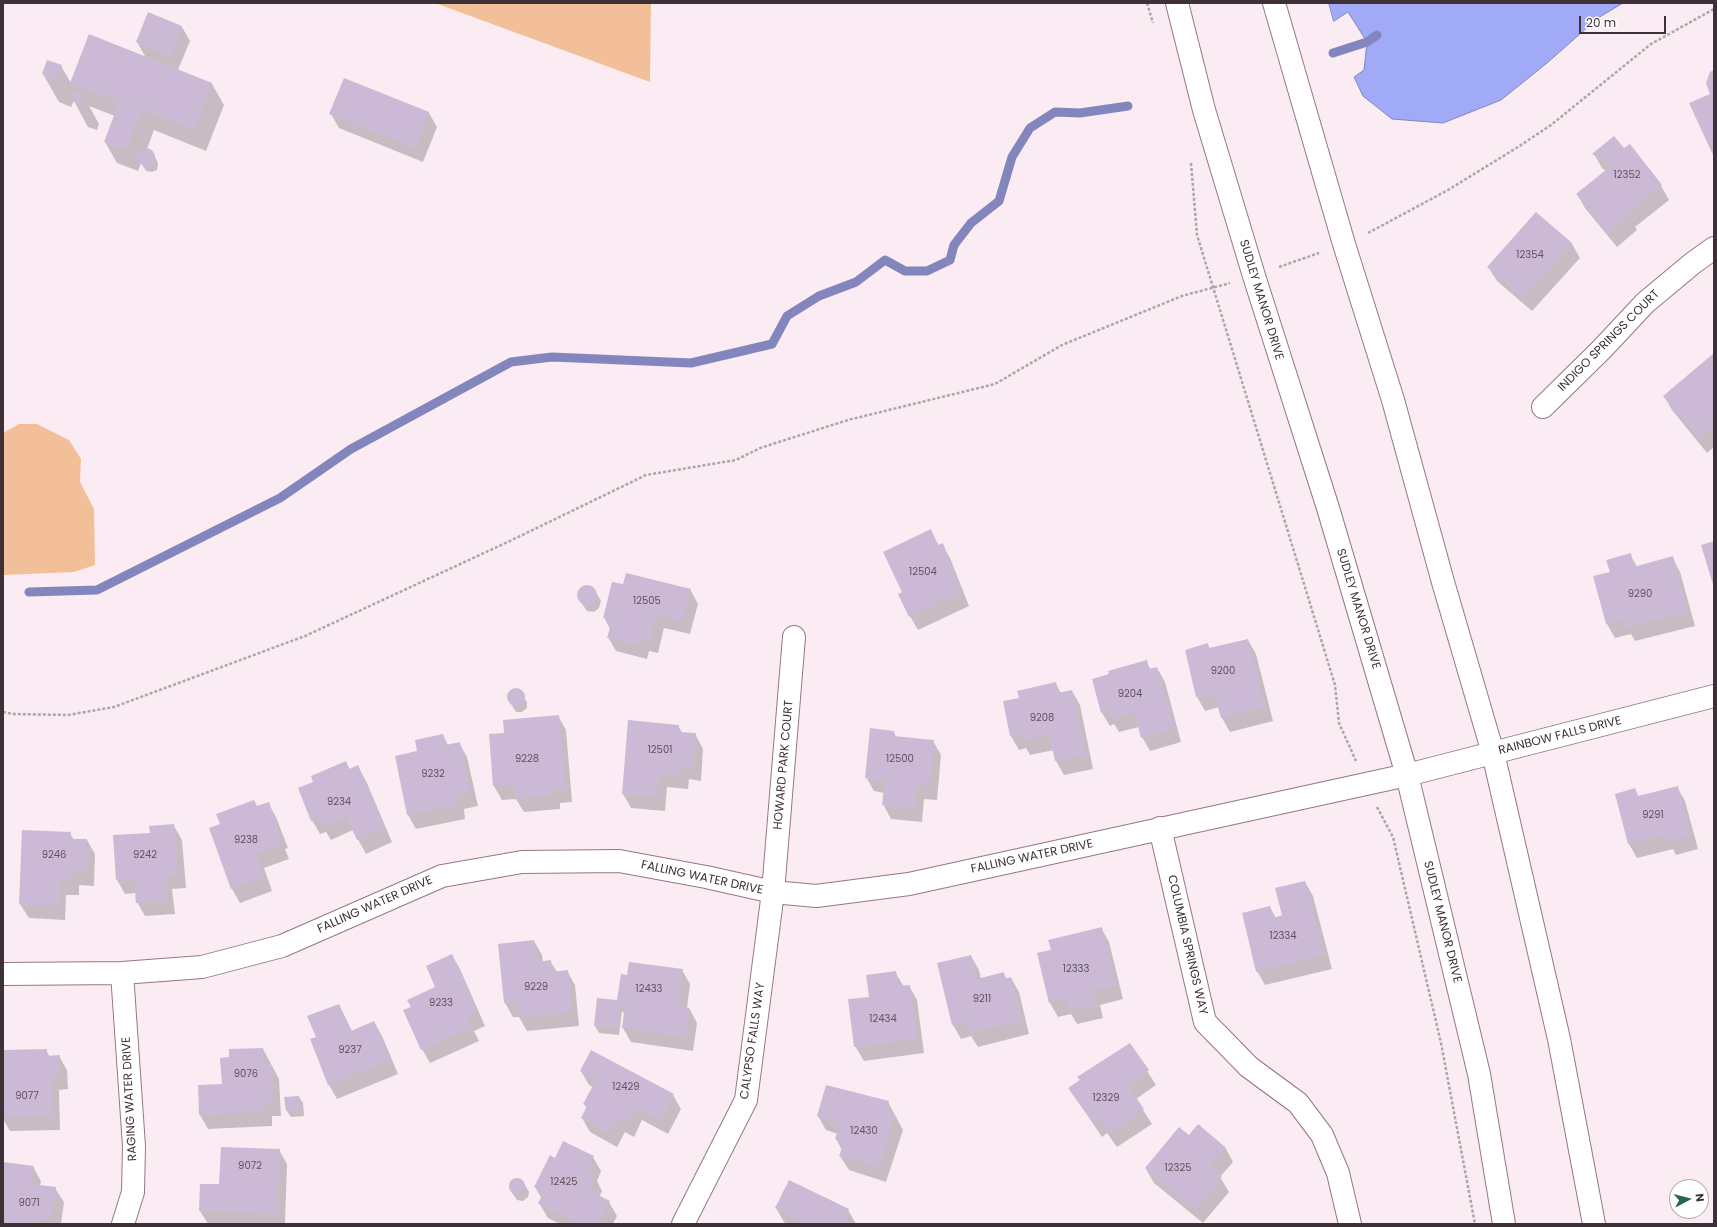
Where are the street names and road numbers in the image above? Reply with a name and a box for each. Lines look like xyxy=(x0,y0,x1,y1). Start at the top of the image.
street label: SUDLEY MANOR DRIVE xyxy=(1236,238,1286,362)
street label: INDIGO SPRINGS COURT xyxy=(1555,287,1663,395)
street label: SUDLEY MANOR DRIVE xyxy=(1333,547,1383,671)
street label: HOWARD PARK COURT xyxy=(771,700,797,830)
street label: RAINBOW FALLS DRIVE xyxy=(1497,714,1623,758)
street label: FALLING WATER DRIVE xyxy=(970,837,1094,877)
street label: FALLING WATER DRIVE xyxy=(640,858,764,898)
street label: SUDLEY MANOR DRIVE xyxy=(1420,860,1464,984)
street label: FALLING WATER DRIVE xyxy=(315,873,435,937)
street label: COLUMBIA SPRINGS WAY xyxy=(1164,874,1210,1016)
street label: CALYPSO FALLS WAY xyxy=(738,982,768,1100)
street label: RAGING WATER DRIVE xyxy=(120,1036,140,1162)

